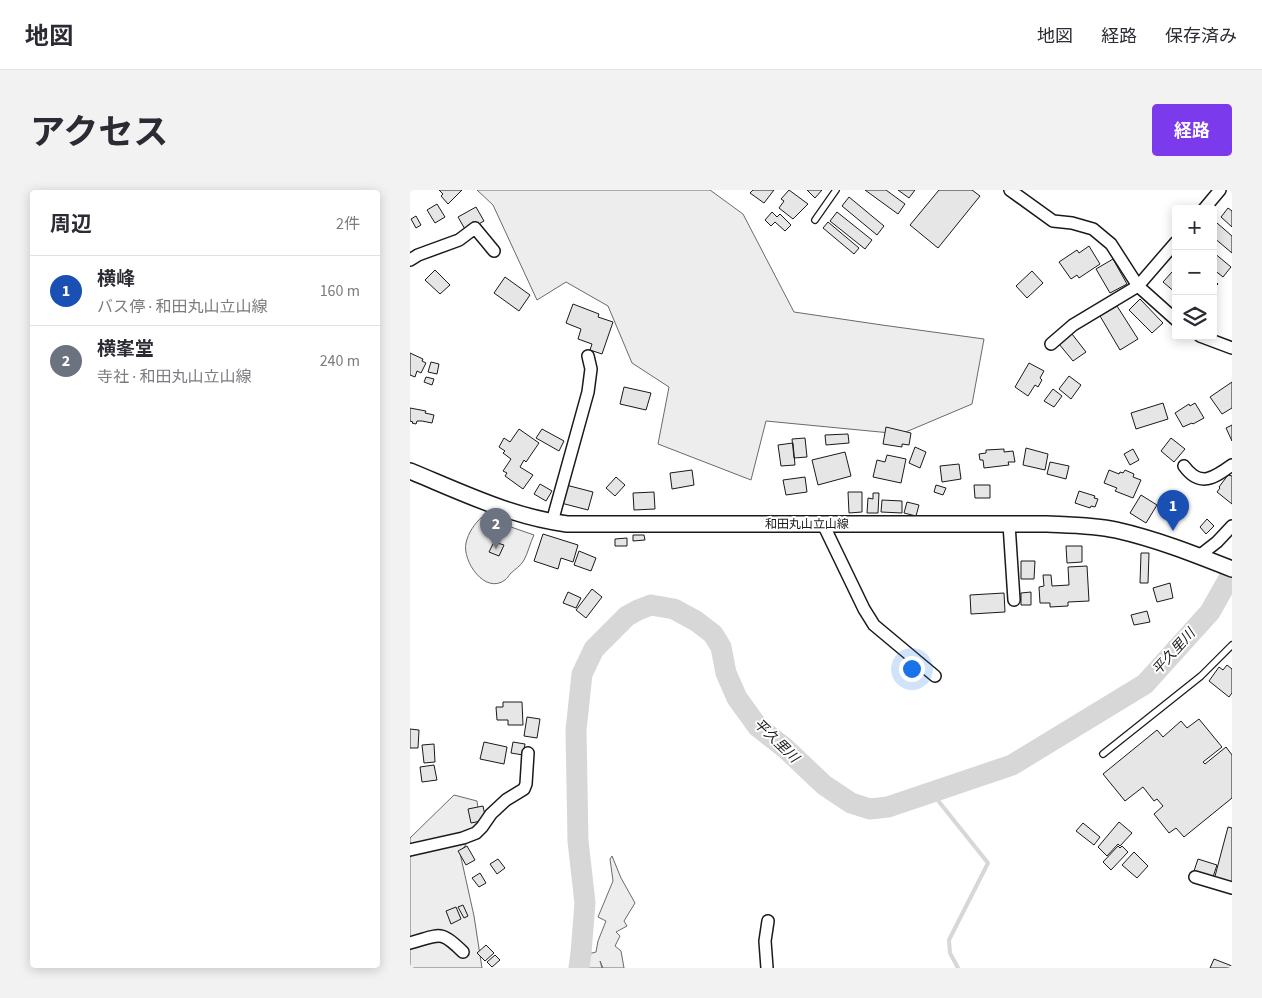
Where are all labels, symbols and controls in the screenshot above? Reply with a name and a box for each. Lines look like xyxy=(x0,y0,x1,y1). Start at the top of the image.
text: 地図 xyxy=(25,19,73,54)
text: 地図 xyxy=(1037,24,1073,49)
text: 経路 xyxy=(1101,24,1137,49)
text: 保存済み xyxy=(1165,24,1237,49)
button: 経路 xyxy=(1152,104,1232,156)
text: アクセス xyxy=(30,108,168,158)
map controls xyxy=(1172,205,1217,340)
button: + xyxy=(1172,205,1217,250)
text: 周辺 xyxy=(50,209,92,239)
text: 2件 xyxy=(336,213,360,235)
button: − xyxy=(1172,250,1217,295)
text: 横峰 xyxy=(97,266,135,293)
text: 1 xyxy=(62,280,70,302)
text: 160 m xyxy=(320,280,360,302)
button: layers xyxy=(1172,295,1217,340)
text: バス停 · 和田丸山立山線 xyxy=(97,296,267,318)
text: 横峯堂 xyxy=(97,336,154,363)
text: 2 xyxy=(62,350,70,372)
text: 240 m xyxy=(320,350,360,372)
text: 寺社 · 和田丸山立山線 xyxy=(97,366,251,388)
pin: 1 xyxy=(1157,490,1189,531)
pin: 2 xyxy=(480,508,512,549)
street label: 和田丸山立山線 xyxy=(765,516,849,533)
water label: 平久里川 xyxy=(1148,623,1202,679)
your location xyxy=(899,656,925,682)
water label: 平久里川 xyxy=(749,714,805,769)

